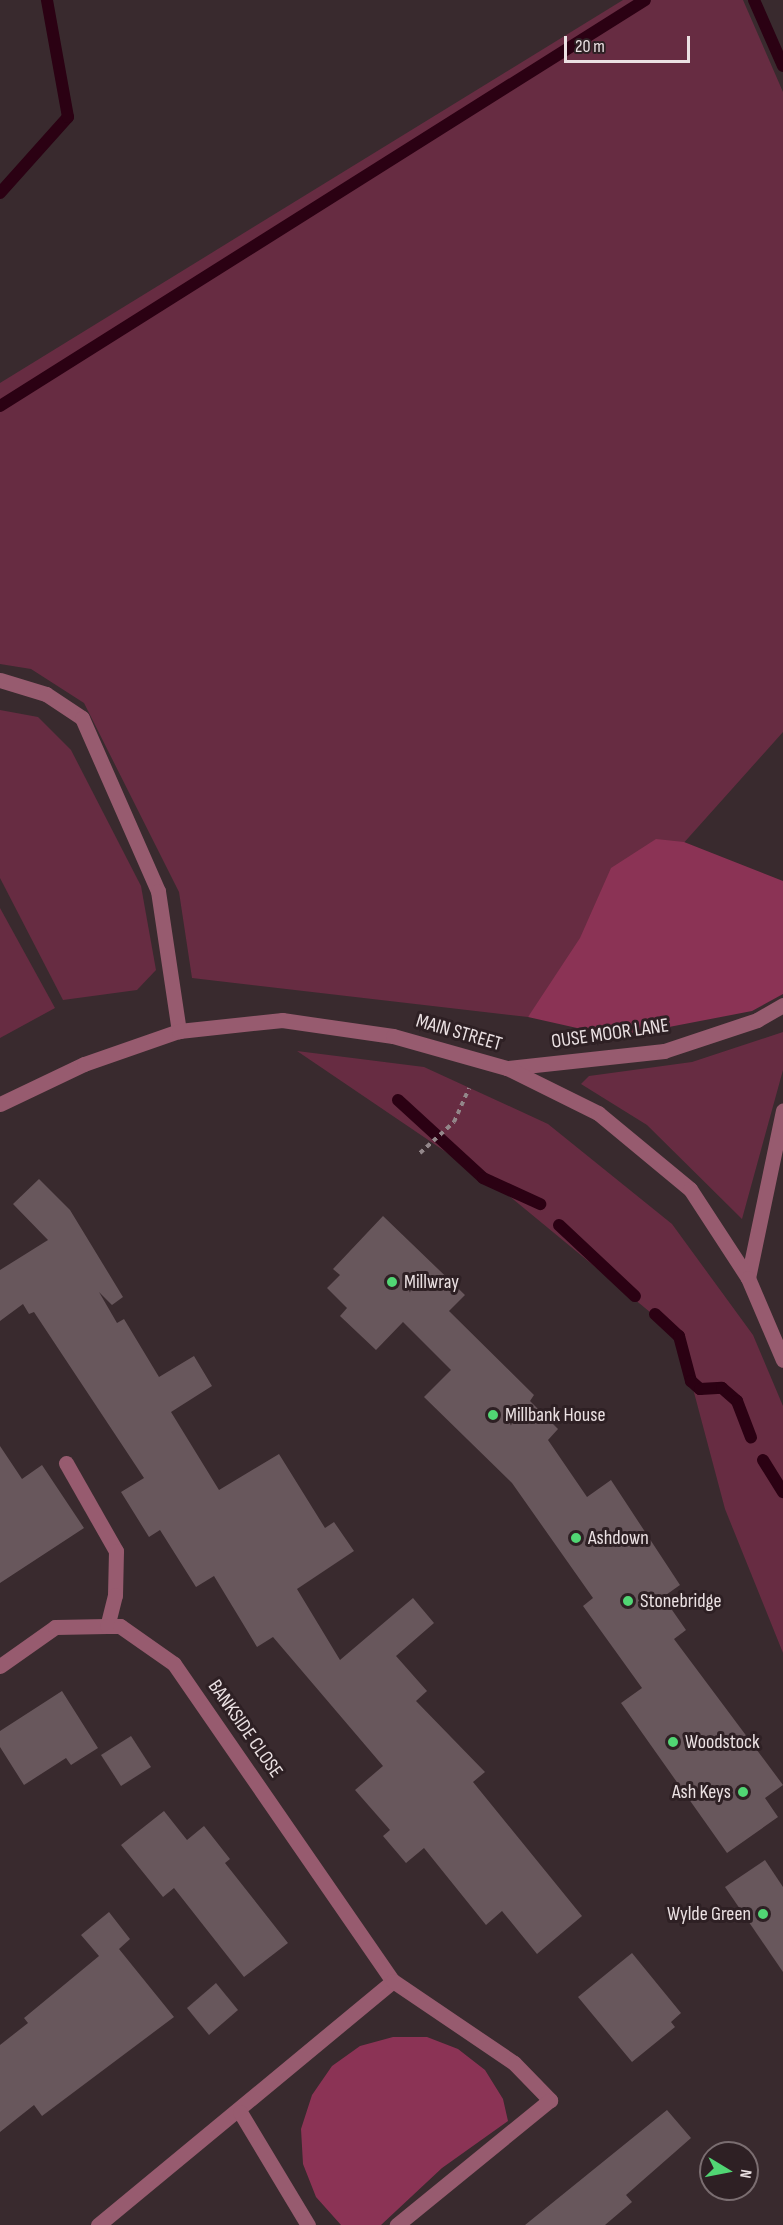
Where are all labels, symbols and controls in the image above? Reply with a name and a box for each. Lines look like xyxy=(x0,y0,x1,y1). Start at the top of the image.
scale bar xyxy=(567,24,693,62)
text: 20 m xyxy=(575,36,605,57)
street label: MAIN STREET xyxy=(413,1009,505,1057)
street label: OUSE MOOR LANE xyxy=(550,1014,670,1054)
place label: Millwray xyxy=(404,1270,459,1294)
marker: Millwray xyxy=(385,1275,399,1289)
place label: Millbank House xyxy=(505,1403,605,1427)
marker: Millbank House xyxy=(486,1408,500,1422)
place label: Ashdown xyxy=(588,1526,649,1550)
marker: Ashdown xyxy=(569,1531,583,1545)
place label: Stonebridge xyxy=(640,1589,721,1613)
marker: Stonebridge xyxy=(621,1594,635,1608)
street label: BANKSIDE CLOSE xyxy=(203,1676,287,1782)
place label: Woodstock xyxy=(685,1730,760,1754)
marker: Woodstock xyxy=(666,1735,680,1749)
place label: Ash Keys xyxy=(672,1780,731,1804)
marker: Ash Keys xyxy=(736,1785,750,1799)
place label: Wylde Green xyxy=(667,1902,751,1926)
marker: Wylde Green xyxy=(756,1907,770,1921)
north arrow xyxy=(699,2141,759,2201)
text: N xyxy=(735,2168,755,2180)

